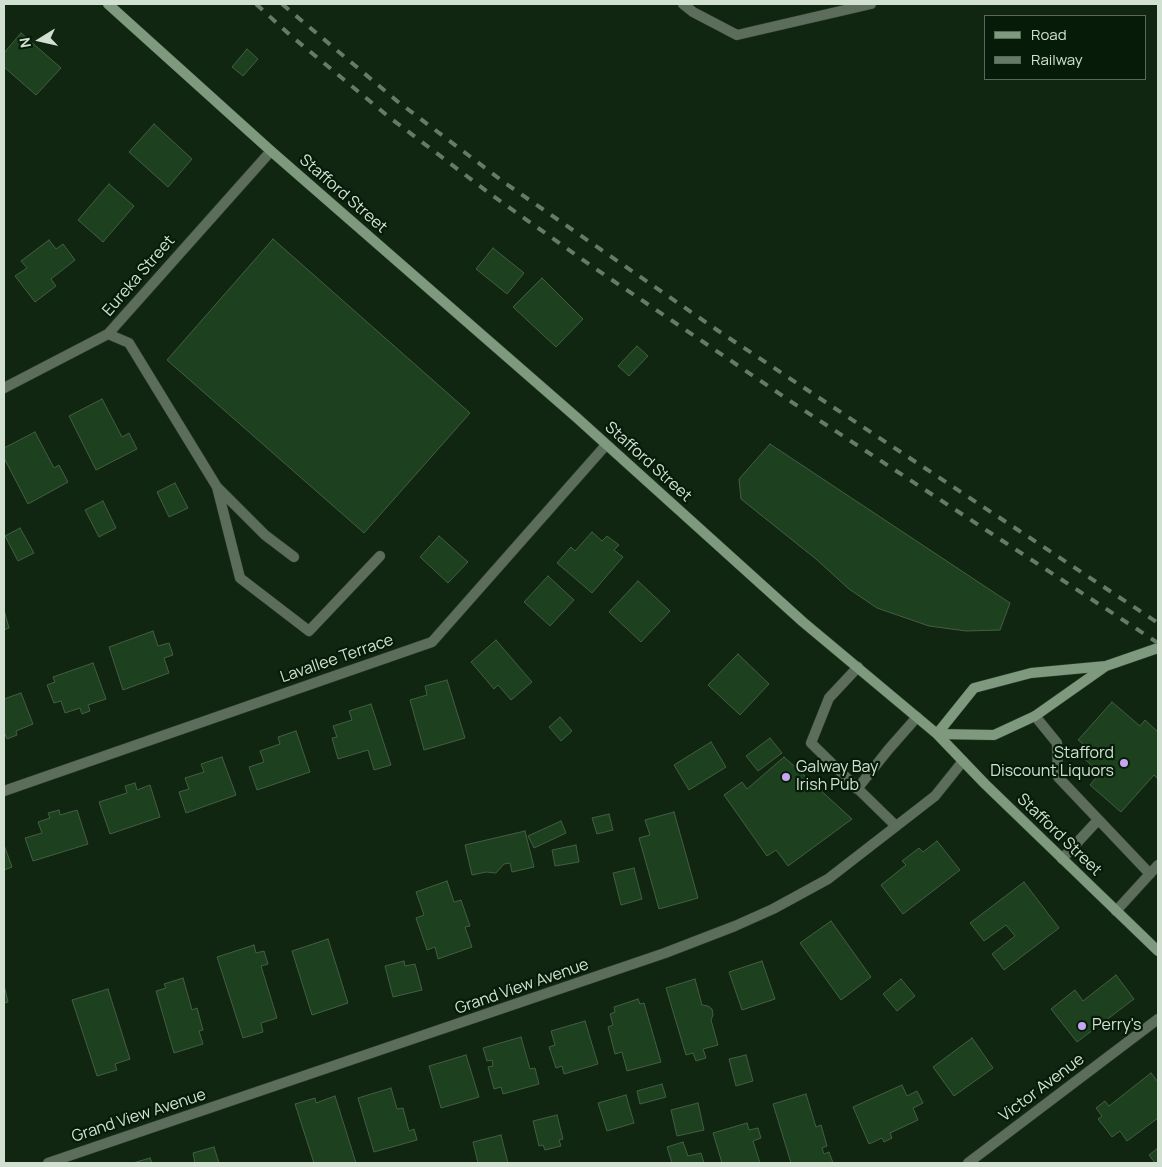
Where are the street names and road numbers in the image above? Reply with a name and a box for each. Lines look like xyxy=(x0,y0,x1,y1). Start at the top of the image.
street label: Stafford Street xyxy=(295,151,391,237)
street label: Eureka Street xyxy=(99,232,179,320)
street label: Stafford Street xyxy=(601,418,695,506)
street label: Lavallee Terrace xyxy=(278,631,396,687)
street label: Stafford Street xyxy=(1013,790,1105,880)
street label: Grand View Avenue xyxy=(453,955,591,1019)
street label: Victor Avenue xyxy=(996,1050,1088,1126)
street label: Grand View Avenue xyxy=(69,1085,209,1147)

